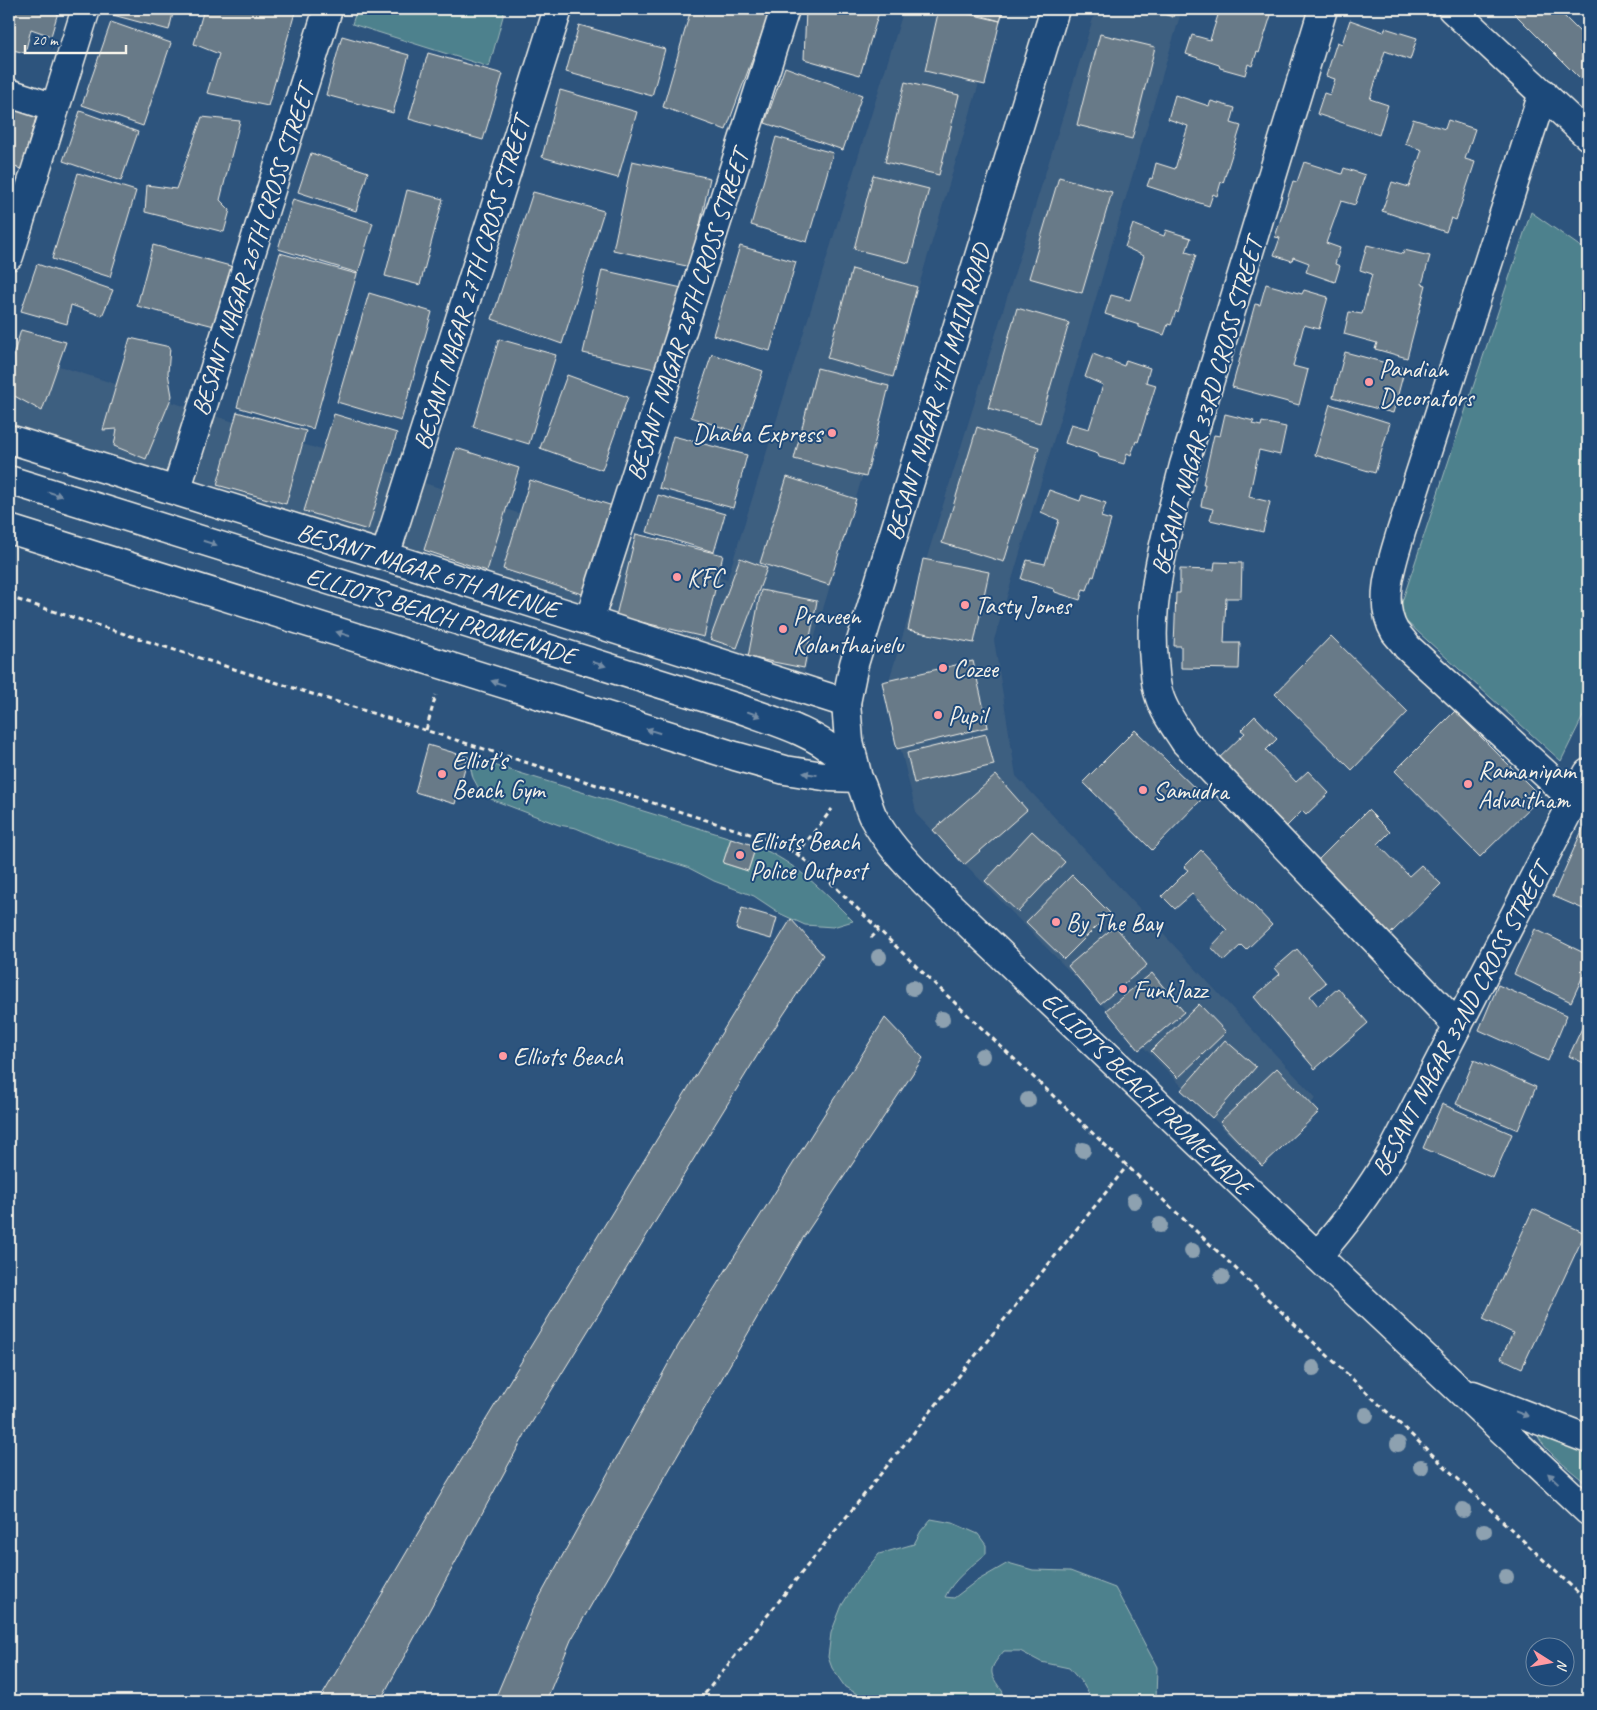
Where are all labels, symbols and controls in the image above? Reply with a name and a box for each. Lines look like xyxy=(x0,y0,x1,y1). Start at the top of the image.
scale bar xyxy=(25,22,126,54)
text: 20 m xyxy=(32,31,59,50)
street label: BESANT NAGAR 26TH CROSS STREET xyxy=(184,76,323,420)
street label: BESANT NAGAR 27TH CROSS STREET xyxy=(406,108,539,453)
street label: BESANT NAGAR 28TH CROSS STREET xyxy=(619,141,758,485)
street label: BESANT NAGAR 33RD CROSS STREET xyxy=(1144,229,1272,578)
street label: BESANT NAGAR 4TH MAIN ROAD xyxy=(878,238,999,544)
place label: Pandian Decorators xyxy=(1379,353,1476,414)
marker: Pandian Decorators xyxy=(1363,376,1375,388)
place label: Dhaba Express xyxy=(692,418,824,450)
marker: Dhaba Express xyxy=(826,427,838,439)
one-way arrow xyxy=(48,491,63,499)
street label: BESANT NAGAR 6TH AVENUE xyxy=(293,516,565,627)
one-way arrow xyxy=(203,539,218,547)
street label: ELLIOT'S BEACH PROMENADE xyxy=(302,560,583,673)
place label: KFC xyxy=(687,562,726,594)
marker: KFC xyxy=(671,571,683,583)
place label: Tasty Jones xyxy=(975,590,1073,622)
marker: Tasty Jones xyxy=(959,599,971,611)
place label: Praveen Kolanthaivelu xyxy=(793,600,905,661)
marker: Praveen Kolanthaivelu xyxy=(777,623,789,635)
one-way arrow xyxy=(335,630,350,638)
place label: Cozee xyxy=(953,653,1000,685)
one-way arrow xyxy=(592,661,607,669)
marker: Cozee xyxy=(937,662,949,674)
one-way arrow xyxy=(490,679,505,686)
place label: Pupil xyxy=(948,700,991,732)
marker: Pupil xyxy=(932,709,944,721)
one-way arrow xyxy=(747,710,762,718)
one-way arrow xyxy=(645,727,660,735)
place label: Elliot's Beach Gym xyxy=(452,745,546,806)
place label: Ramaniyam Advaitham xyxy=(1478,755,1578,816)
marker: Elliot's Beach Gym xyxy=(436,768,448,780)
one-way arrow xyxy=(801,769,817,777)
place label: Samudra xyxy=(1153,775,1231,807)
marker: Ramaniyam Advaitham xyxy=(1462,778,1474,790)
marker: Samudra xyxy=(1137,784,1149,796)
place label: Elliots Beach Police Outpost xyxy=(750,826,870,887)
marker: Elliots Beach Police Outpost xyxy=(734,849,746,861)
street label: BESANT NAGAR 32ND CROSS STREET xyxy=(1365,853,1560,1181)
place label: By The Bay xyxy=(1066,907,1164,939)
marker: By The Bay xyxy=(1050,916,1062,928)
place label: FunkJazz xyxy=(1133,974,1210,1006)
marker: FunkJazz xyxy=(1117,983,1129,995)
street label: ELLIOT'S BEACH PROMENADE xyxy=(1034,985,1261,1205)
place label: Elliots Beach xyxy=(513,1041,624,1073)
marker: Elliots Beach xyxy=(497,1050,509,1062)
one-way arrow xyxy=(1515,1410,1529,1418)
one-way arrow xyxy=(1547,1472,1559,1484)
north arrow xyxy=(1524,1638,1574,1688)
text: N xyxy=(1553,1659,1571,1673)

